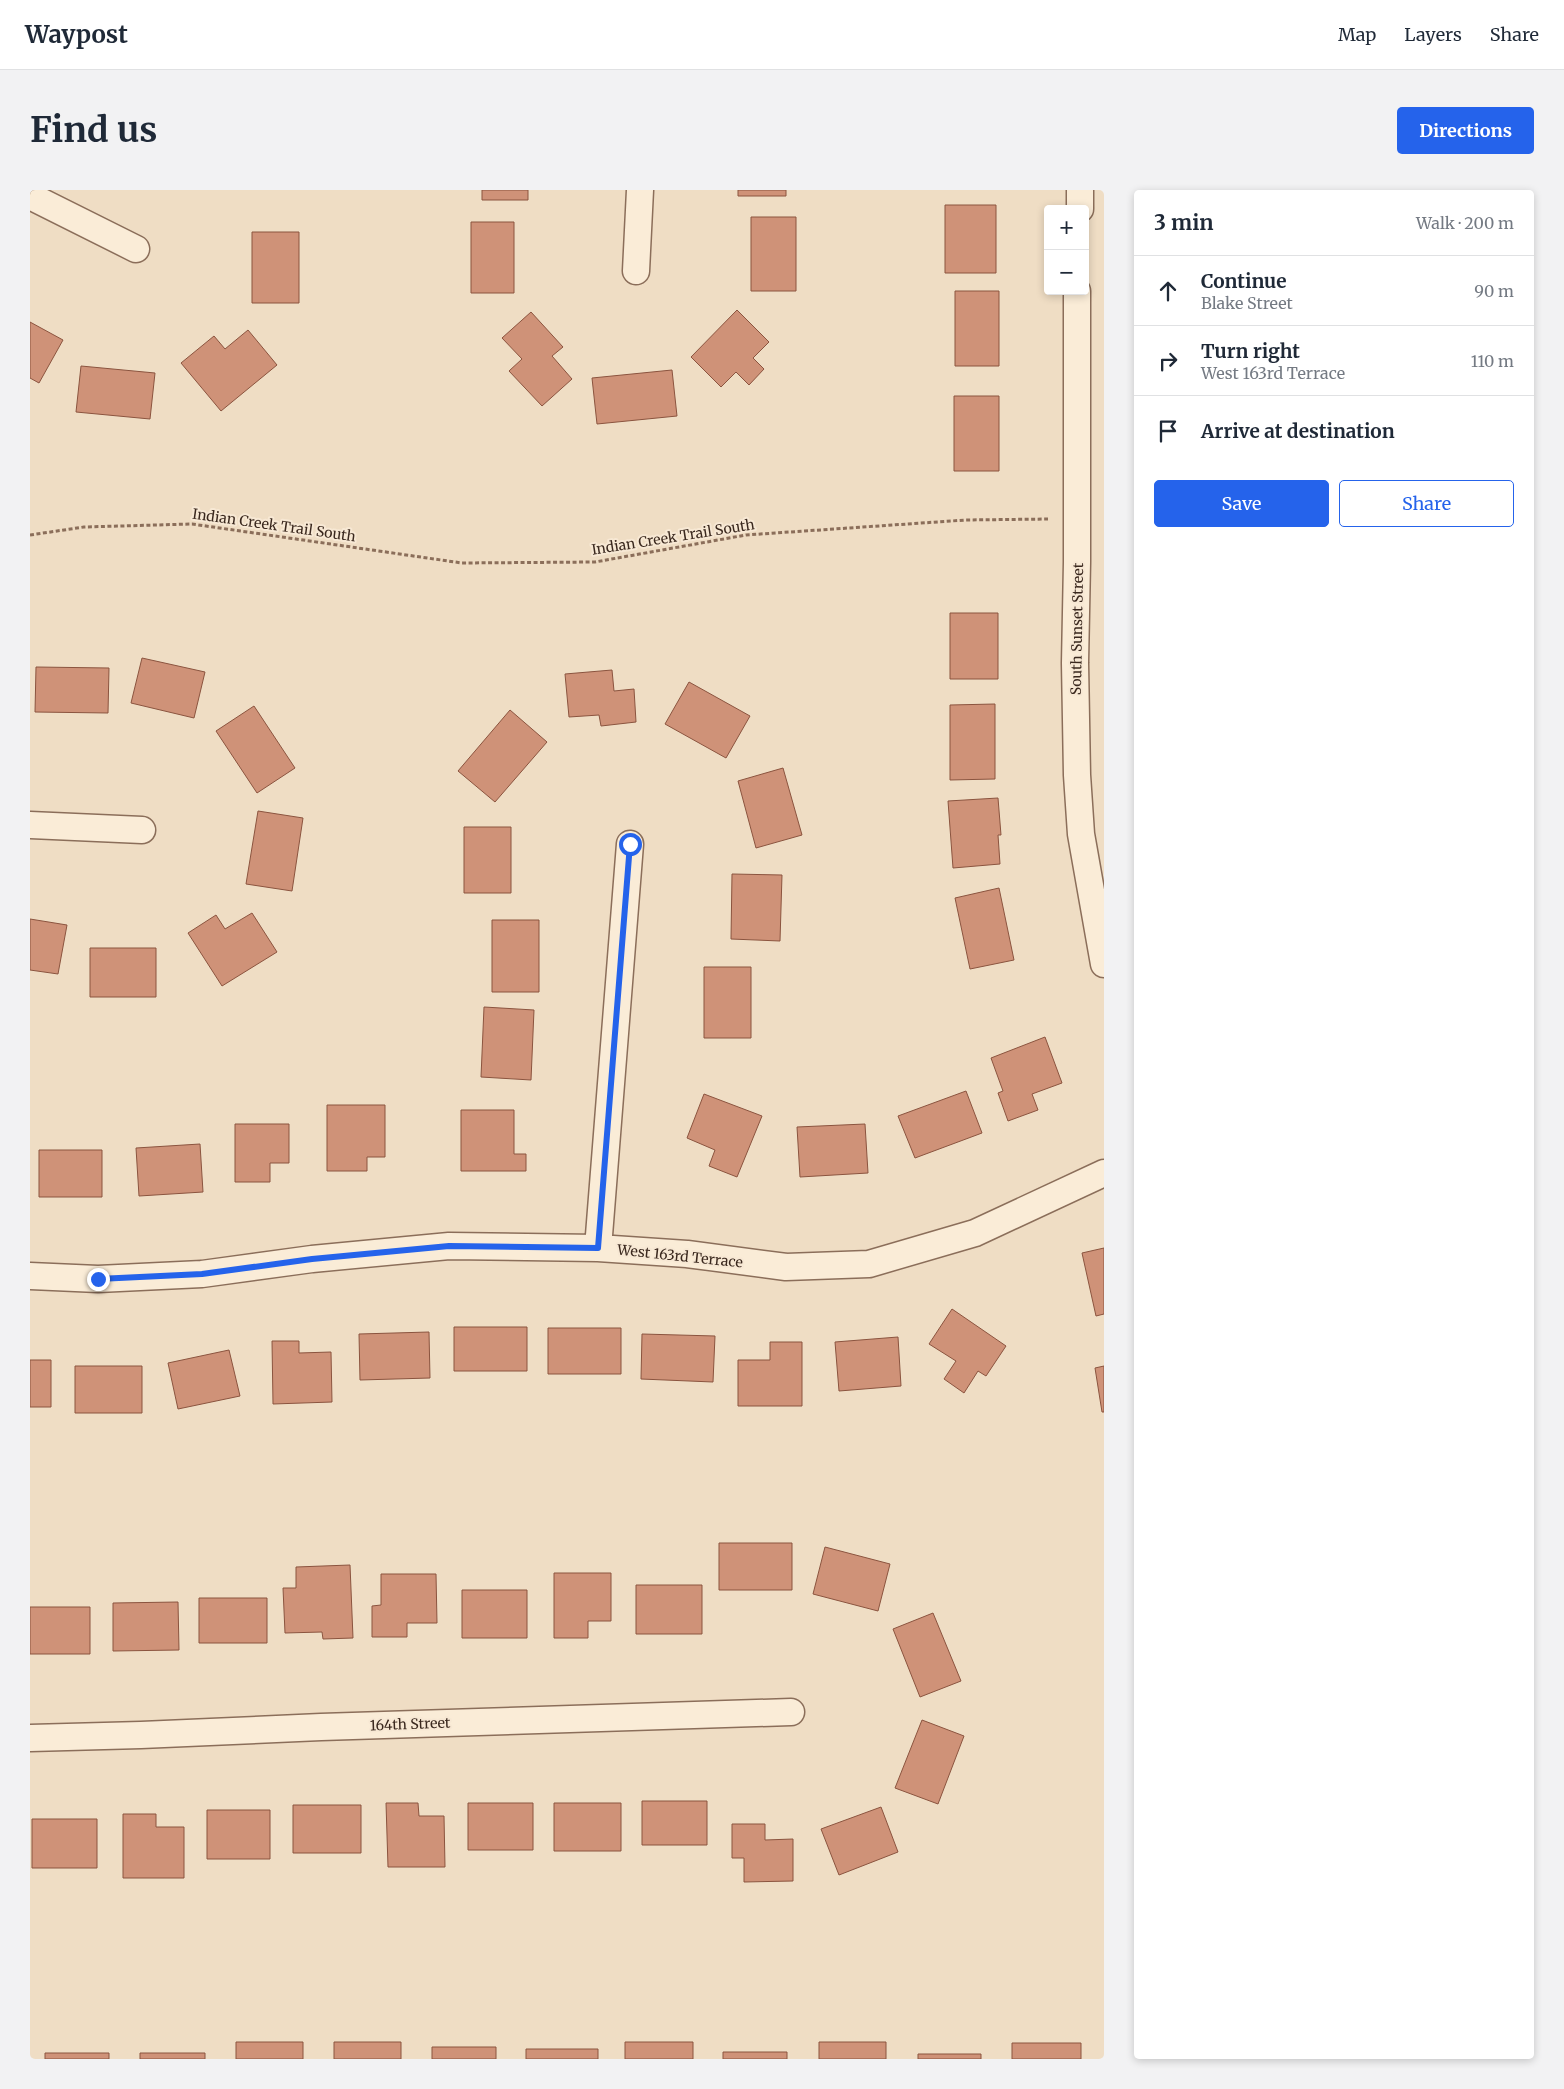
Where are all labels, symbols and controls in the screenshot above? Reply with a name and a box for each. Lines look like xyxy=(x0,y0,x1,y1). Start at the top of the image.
text: Waypost xyxy=(25,19,128,50)
text: Map xyxy=(1338,23,1376,46)
text: Layers xyxy=(1404,23,1462,46)
text: Share xyxy=(1490,23,1539,46)
button: Directions xyxy=(1397,107,1534,154)
text: Find us xyxy=(30,108,157,152)
map controls xyxy=(1044,205,1089,295)
button: + xyxy=(1044,205,1089,250)
text: 3 min xyxy=(1154,209,1213,236)
text: Walk · 200 m xyxy=(1416,213,1514,233)
button: − xyxy=(1044,250,1089,295)
text: Continue xyxy=(1201,269,1287,293)
icon: ahead xyxy=(1154,277,1182,305)
text: 90 m xyxy=(1474,281,1514,301)
text: Blake Street xyxy=(1201,293,1293,313)
text: Turn right xyxy=(1201,339,1300,363)
icon: right xyxy=(1154,347,1182,375)
text: 110 m xyxy=(1471,351,1514,371)
text: West 163rd Terrace xyxy=(1201,363,1345,383)
icon: arrive xyxy=(1154,417,1182,445)
text: Arrive at destination xyxy=(1201,419,1395,443)
button: Save xyxy=(1154,480,1329,527)
button: Share xyxy=(1339,480,1514,527)
street label: Indian Creek Trail South xyxy=(191,505,357,545)
street label: Indian Creek Trail South xyxy=(590,515,756,559)
street label: South Sunset Street xyxy=(1067,562,1087,695)
route start xyxy=(619,833,642,856)
street label: West 163rd Terrace xyxy=(615,1240,744,1272)
route end xyxy=(87,1268,110,1291)
street label: 164th Street xyxy=(369,1714,451,1734)

